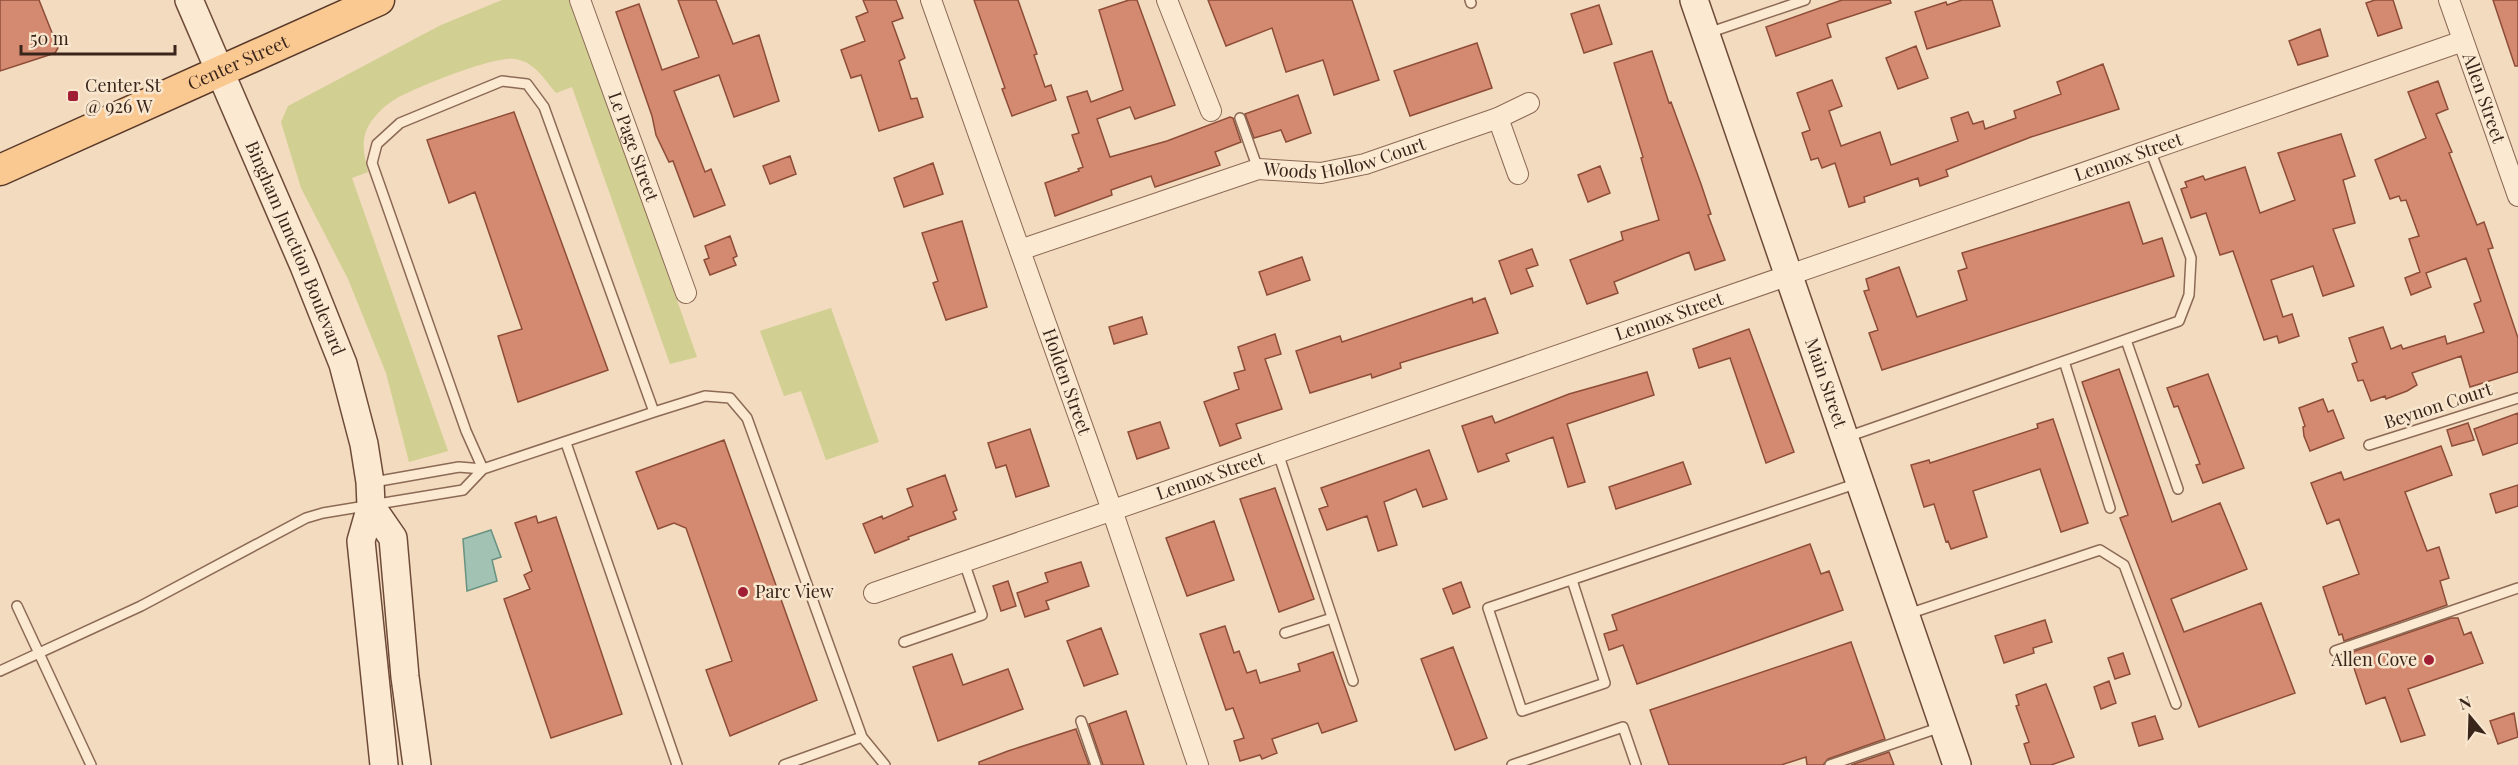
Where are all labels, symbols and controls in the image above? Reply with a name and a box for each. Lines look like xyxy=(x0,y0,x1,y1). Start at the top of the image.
scale bar xyxy=(21,18,176,56)
text: 50 m xyxy=(30,26,69,50)
street label: Center Street xyxy=(183,29,293,95)
street label: Allen Street xyxy=(2457,48,2512,147)
place label: Center St @ 926 W xyxy=(85,73,162,118)
street label: Le Page Street xyxy=(603,88,665,205)
marker: Center St @ 926 W xyxy=(66,89,80,103)
street label: Lennox Street xyxy=(2071,126,2186,186)
street label: Woods Hollow Court xyxy=(1262,131,1429,184)
street label: Bingham Junction Boulevard xyxy=(240,137,352,359)
street label: Lennox Street xyxy=(1612,286,1727,346)
street label: Holden Street xyxy=(1038,325,1098,438)
street label: Main Street xyxy=(1800,335,1853,431)
street label: Beynon Court xyxy=(2381,376,2495,434)
street label: Lennox Street xyxy=(1153,445,1268,505)
place label: Parc View xyxy=(755,579,834,603)
marker: Parc View xyxy=(736,585,750,599)
place label: Allen Cove xyxy=(2330,647,2417,671)
marker: Allen Cove xyxy=(2422,653,2436,667)
north arrow xyxy=(2440,687,2500,747)
text: N xyxy=(2456,690,2474,714)

